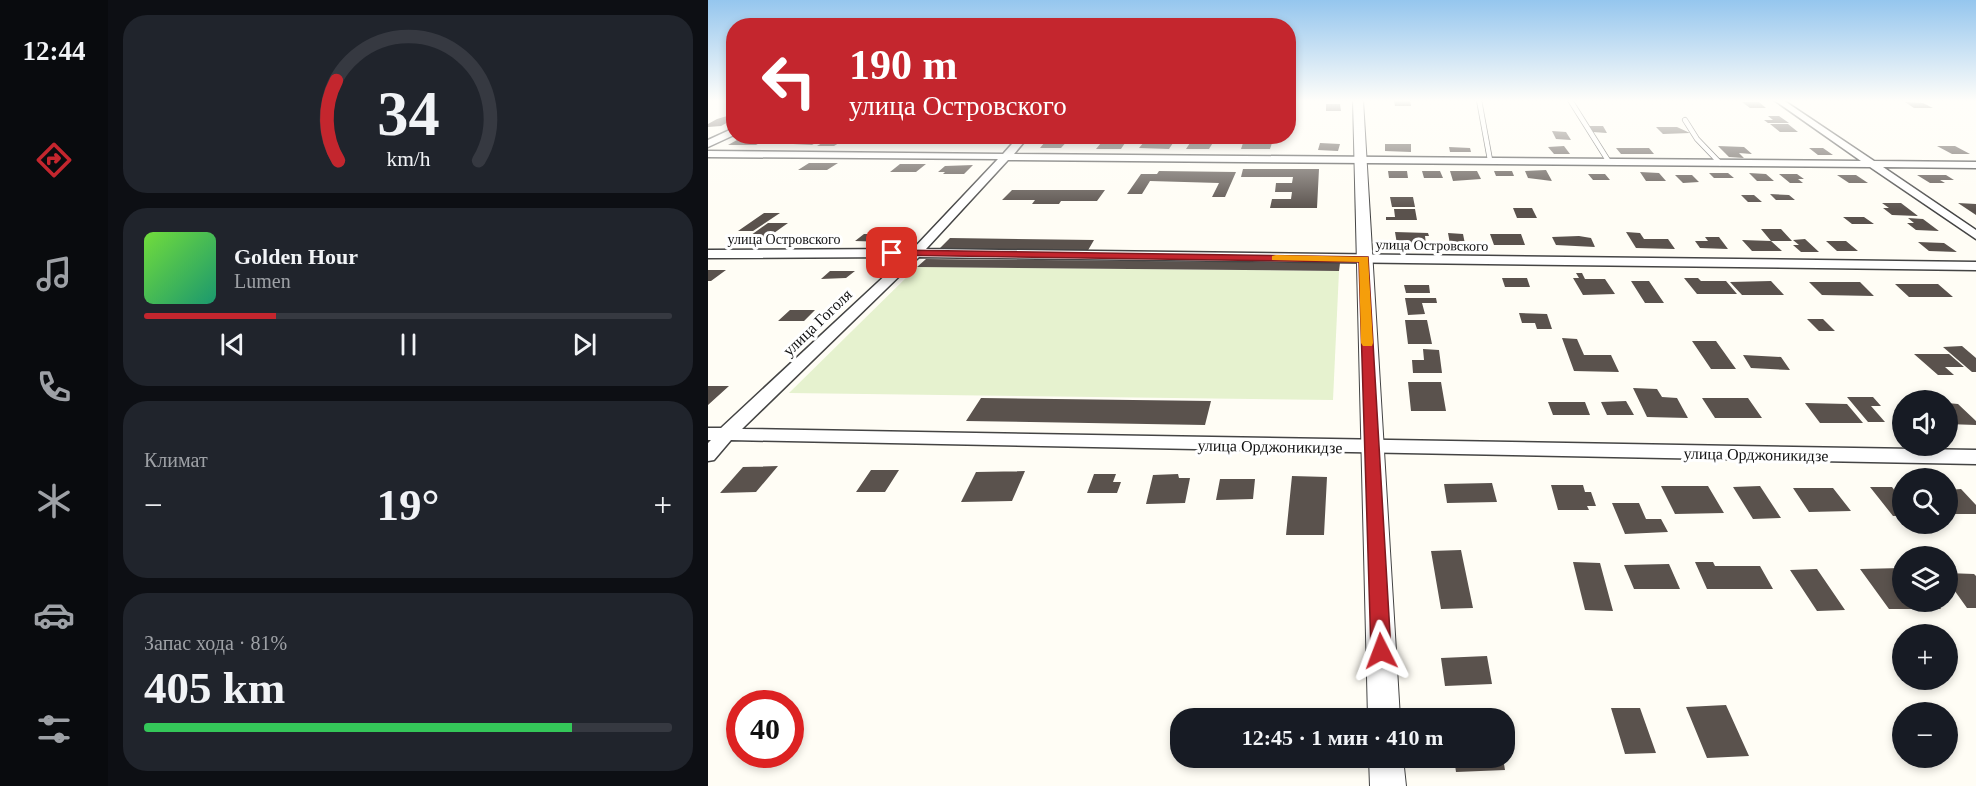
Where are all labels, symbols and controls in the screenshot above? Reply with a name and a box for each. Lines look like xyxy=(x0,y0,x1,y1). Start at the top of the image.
text: 12:44 xyxy=(23,36,86,66)
icon: left xyxy=(750,42,828,120)
text: 190 m xyxy=(849,42,958,88)
text: 34 xyxy=(377,79,439,148)
text: улица Островского xyxy=(849,91,1067,121)
icon: directions xyxy=(33,139,75,181)
text: km/h xyxy=(386,147,430,171)
pin xyxy=(866,227,917,278)
street label: улица Островского xyxy=(728,232,840,247)
icon: arrive xyxy=(875,236,908,269)
street label: улица Островского xyxy=(1375,237,1489,254)
text: Golden Hour xyxy=(234,244,358,269)
icon: music xyxy=(33,253,75,295)
text: Lumen xyxy=(234,270,291,292)
street label: улица Гоголя xyxy=(780,285,856,360)
icon: previous xyxy=(216,328,249,361)
icon: pause xyxy=(392,328,425,361)
icon: next xyxy=(568,328,601,361)
icon: phone xyxy=(33,366,75,408)
map controls xyxy=(1892,390,1958,768)
button: sound xyxy=(1892,390,1958,456)
street label: улица Орджоникидзе xyxy=(1197,437,1343,457)
street label: улица Орджоникидзе xyxy=(1683,445,1829,465)
text: Климат xyxy=(144,449,208,471)
button: search xyxy=(1892,468,1958,534)
icon: climate xyxy=(33,480,75,522)
text: 19° xyxy=(377,480,440,530)
text: − xyxy=(144,487,163,523)
text: + xyxy=(653,487,672,523)
button: layers xyxy=(1892,546,1958,612)
icon: car xyxy=(33,594,75,636)
position arrow xyxy=(1349,619,1413,683)
button: + xyxy=(1892,624,1958,690)
text: Запас хода · 81% xyxy=(144,632,287,654)
text: 405 km xyxy=(144,663,285,713)
speed limit sign: 40 xyxy=(726,690,804,768)
button: − xyxy=(1892,702,1958,768)
icon: filters xyxy=(33,708,75,750)
text: 12:45 · 1 мин · 410 m xyxy=(1242,725,1443,750)

